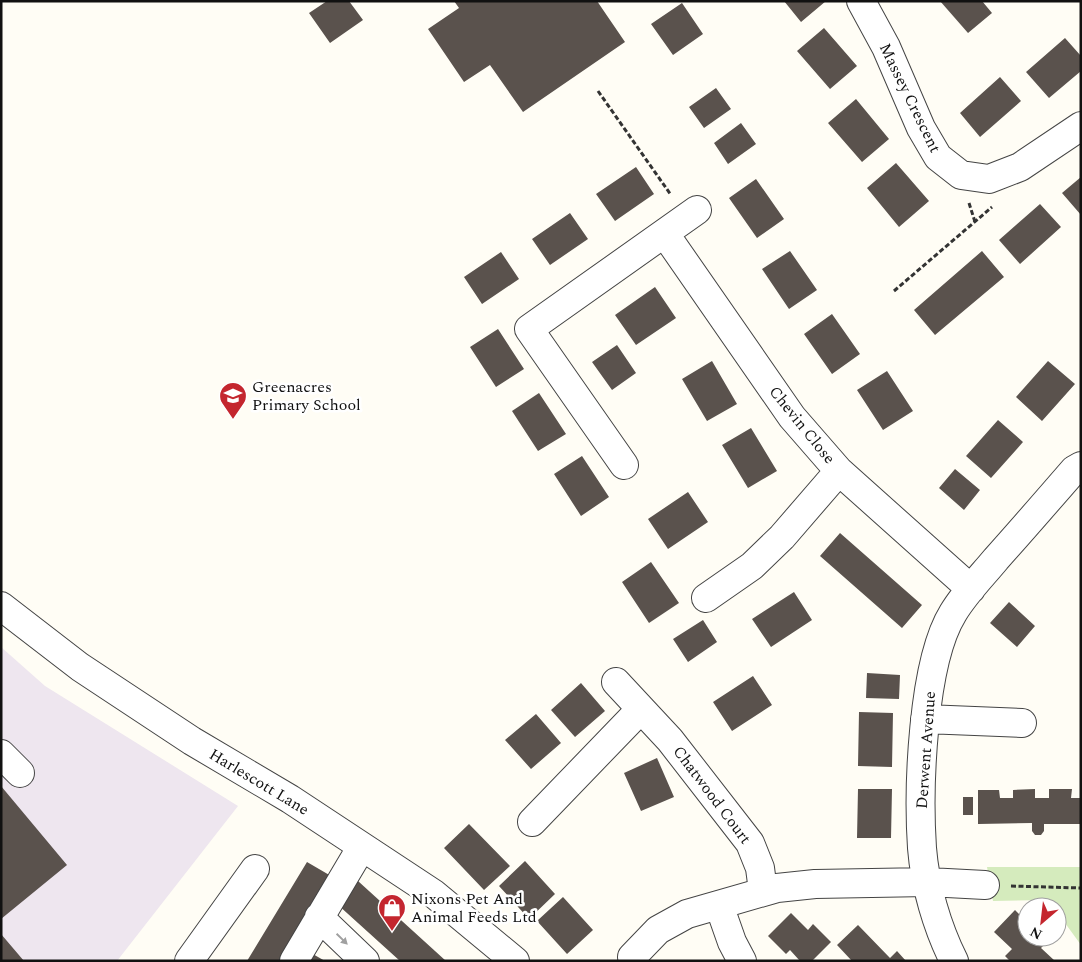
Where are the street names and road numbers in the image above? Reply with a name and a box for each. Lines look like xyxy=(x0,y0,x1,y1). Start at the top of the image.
street label: Massey Crescent xyxy=(873,39,947,157)
street label: Chevin Close xyxy=(763,381,841,469)
street label: Derwent Avenue xyxy=(910,690,942,810)
street label: Chatwood Court xyxy=(667,741,757,850)
street label: Harlescott Lane xyxy=(204,743,314,821)

